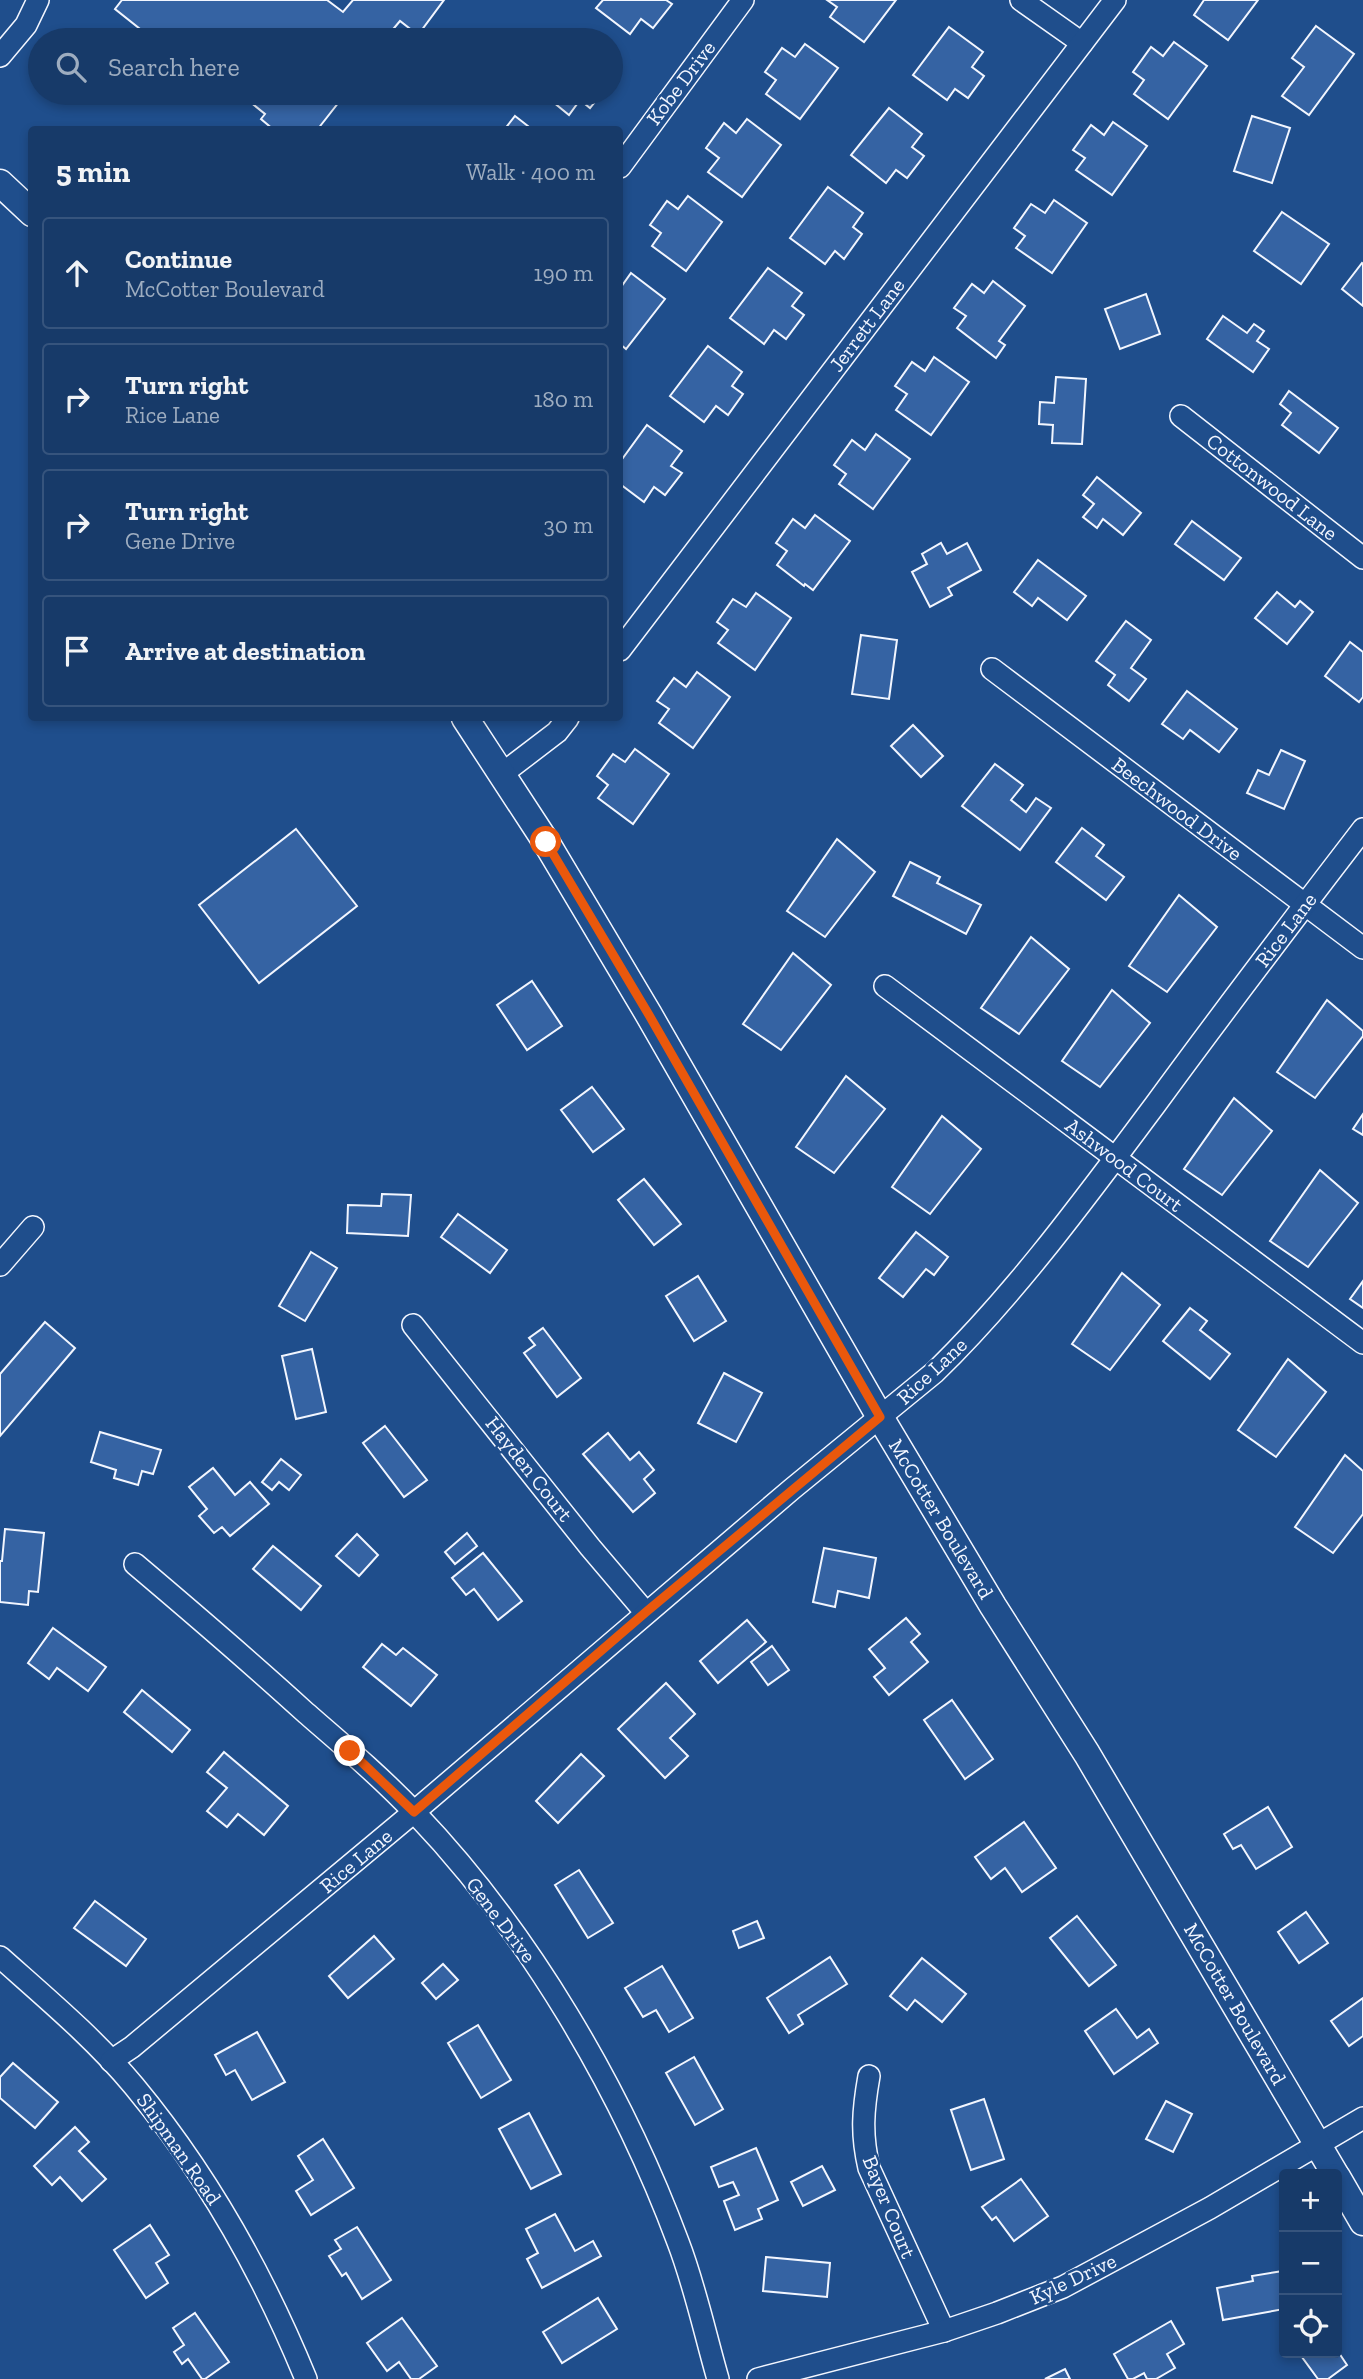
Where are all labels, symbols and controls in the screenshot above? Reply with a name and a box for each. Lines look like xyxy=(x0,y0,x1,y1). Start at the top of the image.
search box xyxy=(28,28,623,105)
street label: Kobe Drive xyxy=(641,35,720,130)
icon: search xyxy=(52,48,90,86)
text: Search here xyxy=(108,51,240,83)
text: 5 min xyxy=(56,154,130,190)
text: Walk · 400 m xyxy=(466,158,595,186)
text: Continue xyxy=(125,243,232,275)
icon: ahead xyxy=(58,254,96,292)
text: 190 m xyxy=(534,259,593,287)
street label: Jerrett Lane xyxy=(823,273,910,376)
text: McCotter Boulevard xyxy=(125,275,325,303)
text: Turn right xyxy=(125,369,248,401)
icon: right xyxy=(58,380,96,418)
text: 180 m xyxy=(533,385,593,413)
text: Rice Lane xyxy=(125,401,220,429)
street label: Cottonwood Lane xyxy=(1202,428,1343,546)
text: Turn right xyxy=(125,495,248,527)
icon: right xyxy=(58,506,96,544)
text: 30 m xyxy=(543,511,593,539)
text: Gene Drive xyxy=(125,527,235,555)
icon: arrive xyxy=(58,632,96,670)
text: Arrive at destination xyxy=(125,635,365,667)
street label: Beechwood Drive xyxy=(1107,751,1247,866)
route start xyxy=(530,826,561,857)
street label: Rice Lane xyxy=(1250,887,1322,972)
street label: Ashwood Court xyxy=(1061,1112,1188,1217)
street label: Rice Lane xyxy=(891,1332,972,1409)
street label: Hayden Court xyxy=(481,1411,578,1526)
street label: McCotter Boulevard xyxy=(884,1434,999,1604)
route end xyxy=(334,1735,365,1766)
street label: Rice Lane xyxy=(314,1823,397,1898)
street label: Gene Drive xyxy=(461,1872,542,1967)
street label: McCotter Boulevard xyxy=(1179,1919,1292,2089)
street label: Shipman Road xyxy=(132,2088,227,2210)
street label: Bayer Court xyxy=(858,2152,921,2262)
map controls xyxy=(1279,2169,1342,2358)
button: + xyxy=(1279,2169,1342,2232)
button: − xyxy=(1279,2232,1342,2295)
street label: Kyle Drive xyxy=(1026,2248,1120,2309)
button: locate xyxy=(1279,2295,1342,2358)

